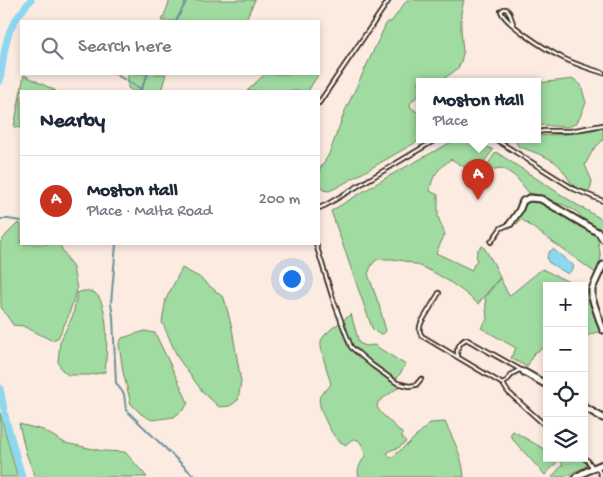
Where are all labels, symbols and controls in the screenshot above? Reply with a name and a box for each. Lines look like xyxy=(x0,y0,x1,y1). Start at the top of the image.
search box xyxy=(20,20,320,75)
icon: search xyxy=(38,34,66,62)
text: Search here xyxy=(78,36,172,59)
popup xyxy=(416,78,541,143)
text: Moston Hall xyxy=(433,90,524,113)
text: Nearby xyxy=(40,110,105,135)
text: Place xyxy=(433,113,468,132)
pin: A xyxy=(462,159,494,200)
text: Moston Hall xyxy=(87,180,178,203)
text: A xyxy=(51,191,61,210)
text: 200 m xyxy=(259,191,300,210)
text: Place · Malta Road xyxy=(87,203,212,222)
your location xyxy=(279,266,305,292)
map controls xyxy=(543,282,588,462)
button: + xyxy=(543,282,588,327)
button: − xyxy=(543,327,588,372)
button: locate xyxy=(543,372,588,417)
button: layers xyxy=(543,417,588,462)

